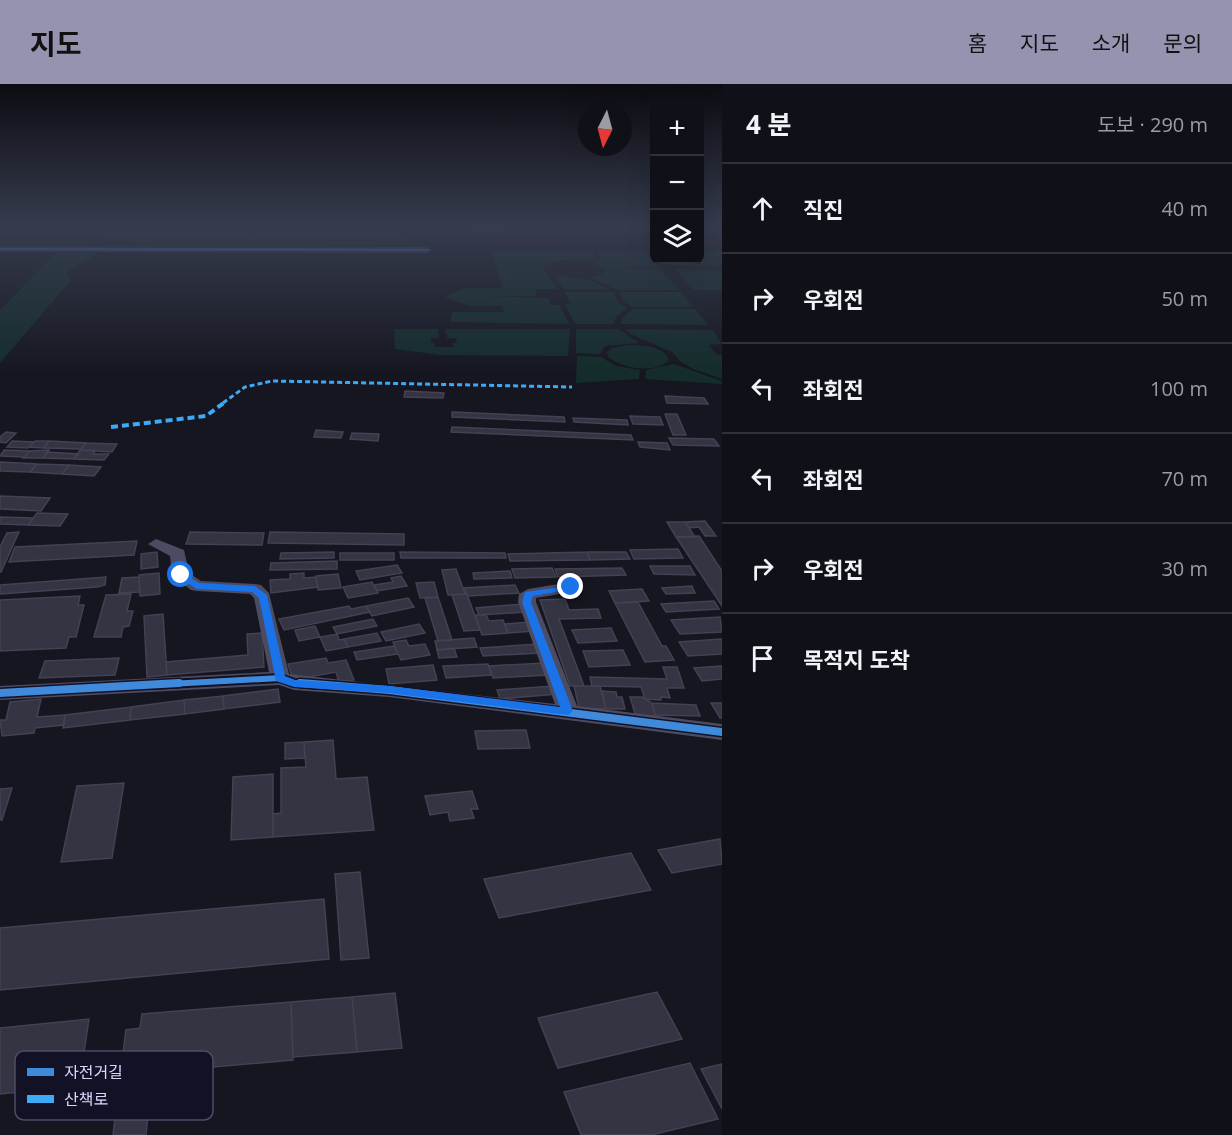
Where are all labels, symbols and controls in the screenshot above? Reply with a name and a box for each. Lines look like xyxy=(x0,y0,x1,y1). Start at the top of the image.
text: 지도 xyxy=(30,24,82,62)
text: 홈 xyxy=(968,29,987,57)
text: 지도 xyxy=(1020,29,1059,57)
text: 소개 xyxy=(1092,29,1130,57)
text: 문의 xyxy=(1163,29,1202,57)
north arrow xyxy=(578,102,632,156)
map controls xyxy=(650,102,704,264)
button: + xyxy=(650,102,704,156)
text: 4 분 xyxy=(746,106,792,142)
text: 도보 · 290 m xyxy=(1098,111,1208,138)
button: − xyxy=(650,156,704,210)
icon: ahead xyxy=(746,192,779,225)
text: 직진 xyxy=(803,194,843,224)
text: 40 m xyxy=(1161,195,1208,222)
button: layers xyxy=(650,210,704,264)
icon: right xyxy=(746,282,779,315)
text: 우회전 xyxy=(803,284,864,314)
text: 50 m xyxy=(1161,285,1208,312)
icon: left xyxy=(746,372,779,405)
text: 좌회전 xyxy=(803,374,864,404)
text: 100 m xyxy=(1150,375,1208,402)
icon: left xyxy=(746,462,779,495)
text: 좌회전 xyxy=(803,464,864,494)
text: 70 m xyxy=(1161,465,1208,492)
icon: right xyxy=(746,552,779,585)
text: 우회전 xyxy=(803,554,864,584)
text: 30 m xyxy=(1161,555,1208,582)
route start xyxy=(167,561,193,587)
route end xyxy=(557,573,583,599)
icon: arrive xyxy=(746,642,779,675)
text: 목적지 도착 xyxy=(803,644,910,674)
legend xyxy=(15,1051,213,1120)
text: 자전거길 xyxy=(64,1061,123,1083)
text: 산책로 xyxy=(64,1088,108,1110)

